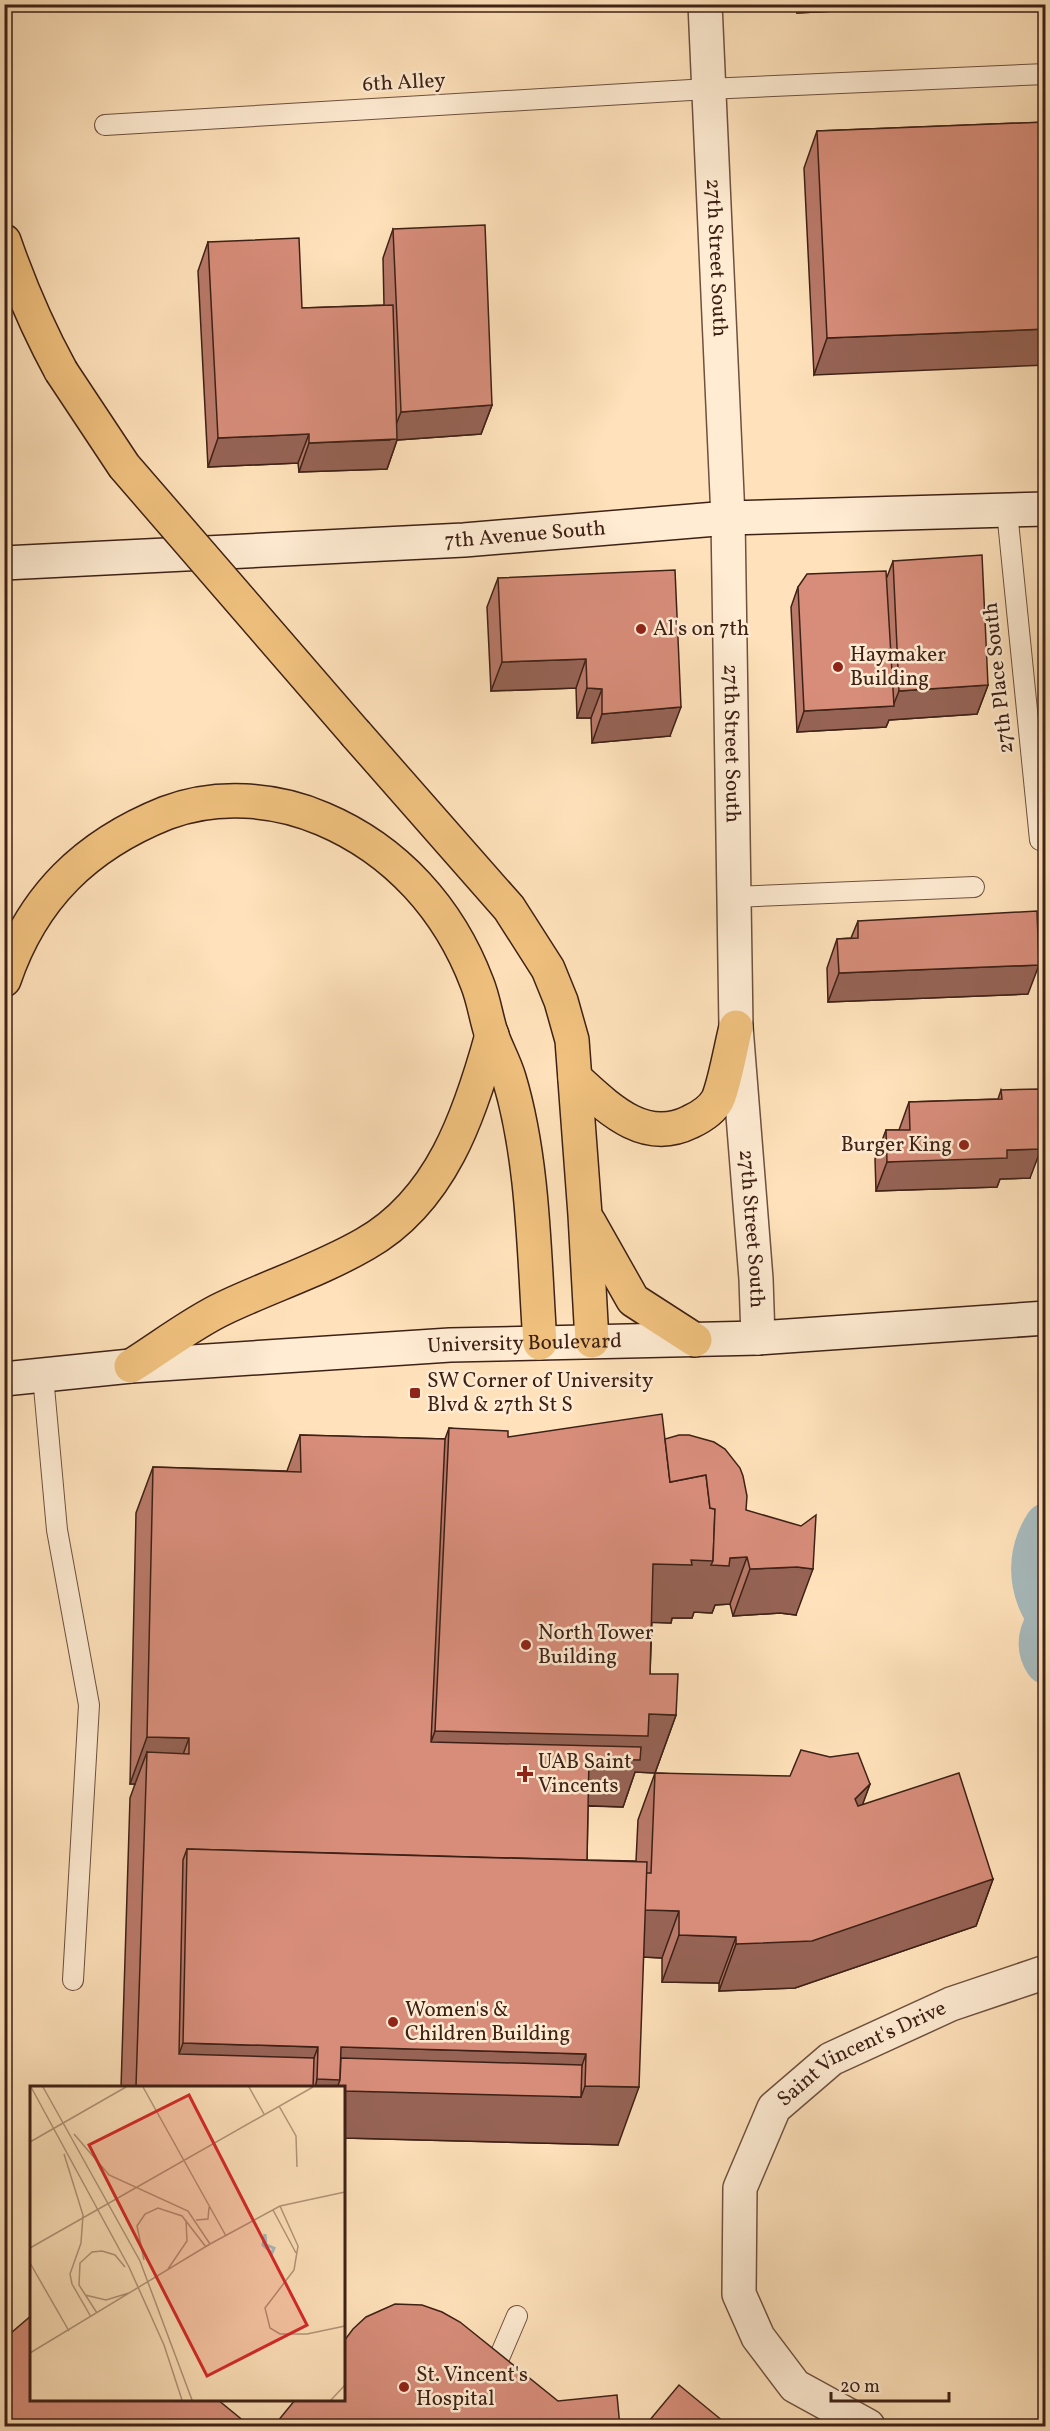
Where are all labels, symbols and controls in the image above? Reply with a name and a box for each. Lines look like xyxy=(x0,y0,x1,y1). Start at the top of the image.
street label: 6th Alley xyxy=(362,66,447,100)
street label: 27th Street South xyxy=(698,178,734,338)
street label: 7th Avenue South xyxy=(444,514,607,555)
street label: 27th Place South xyxy=(977,601,1021,755)
place label: Al's on 7th xyxy=(653,615,749,644)
marker: Al's on 7th xyxy=(634,622,648,636)
place label: Haymaker Building xyxy=(850,641,946,694)
marker: Haymaker Building xyxy=(831,660,845,674)
street label: 27th Street South xyxy=(716,664,747,823)
place label: Burger King xyxy=(841,1131,952,1160)
marker: Burger King xyxy=(957,1138,971,1152)
street label: 27th Street South xyxy=(731,1148,771,1309)
street label: University Boulevard xyxy=(426,1327,622,1361)
place label: SW Corner of University Blvd & 27th St S xyxy=(427,1367,654,1420)
marker: SW Corner of University Blvd & 27th St S xyxy=(408,1386,422,1400)
place label: North Tower Building xyxy=(538,1619,654,1672)
marker: North Tower Building xyxy=(519,1638,533,1652)
place label: UAB Saint Vincents xyxy=(538,1748,632,1801)
marker: UAB Saint Vincents xyxy=(516,1765,534,1783)
street label: Saint Vincent's Drive xyxy=(771,1994,951,2114)
place label: Women's & Children Building xyxy=(405,1996,570,2049)
marker: Women's & Children Building xyxy=(386,2015,400,2029)
inset map xyxy=(30,2086,345,2401)
place label: St. Vincent's Hospital xyxy=(416,2361,528,2414)
scale bar xyxy=(831,2365,950,2403)
text: 20 m xyxy=(840,2375,880,2400)
marker: St. Vincent's Hospital xyxy=(397,2380,411,2394)

